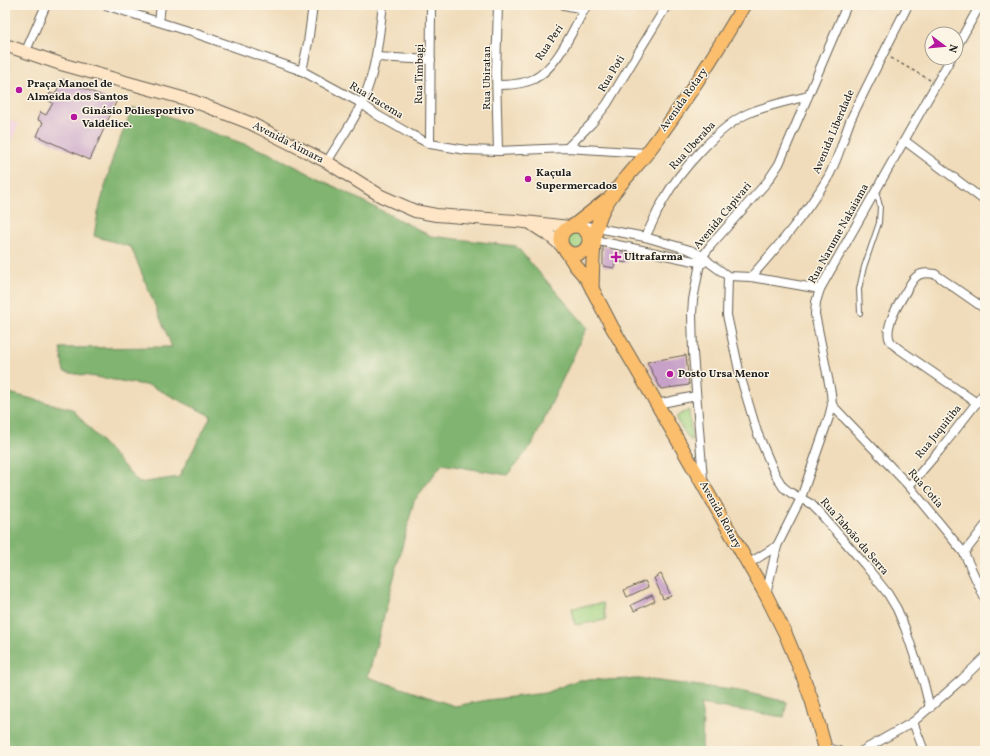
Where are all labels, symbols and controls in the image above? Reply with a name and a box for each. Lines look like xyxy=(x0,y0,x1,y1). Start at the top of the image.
street label: Rua Peri xyxy=(532,22,568,64)
north arrow xyxy=(924,26,964,66)
text: N xyxy=(944,42,960,54)
street label: Rua Timbagi xyxy=(412,44,428,104)
street label: Rua Ubiratan xyxy=(480,46,495,110)
street label: Rua Poti xyxy=(595,53,629,95)
street label: Avenida Rotary xyxy=(656,65,712,135)
place label: Praça Manoel de Almeida dos Santos xyxy=(27,77,128,105)
street label: Rua Iracema xyxy=(346,79,406,123)
marker: Praça Manoel de Almeida dos Santos xyxy=(14,85,24,95)
street label: Avenida Liberdade xyxy=(809,88,859,176)
place label: Ginásio Poliesportivo Valdelice. xyxy=(82,104,194,132)
marker: Ginásio Poliesportivo Valdelice. xyxy=(69,112,79,122)
street label: Rua Uberaba xyxy=(666,118,720,174)
street label: Avenida Aimara xyxy=(250,119,327,168)
place label: Kaçula Supermercados xyxy=(536,166,617,194)
marker: Kaçula Supermercados xyxy=(523,174,533,184)
street label: Avenida Capivari xyxy=(690,179,756,253)
street label: Rua Narume Nakaiama xyxy=(805,181,873,287)
place label: Ultrafarma xyxy=(624,250,683,265)
marker: Ultrafarma xyxy=(611,252,621,262)
place label: Posto Ursa Menor xyxy=(678,367,770,382)
marker: Posto Ursa Menor xyxy=(665,369,675,379)
street label: Rua Juquitiba xyxy=(913,401,966,462)
street label: Rua Cotia xyxy=(904,466,946,512)
street label: Avenida Rotary xyxy=(695,479,745,551)
street label: Rua Taboão da Serra xyxy=(816,495,892,579)

